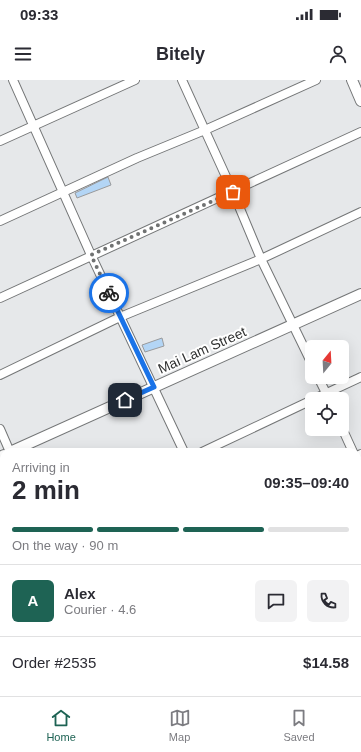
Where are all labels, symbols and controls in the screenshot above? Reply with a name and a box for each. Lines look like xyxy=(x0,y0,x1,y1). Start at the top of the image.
text: 09:33 xyxy=(20,6,58,23)
icon: menu xyxy=(12,43,34,65)
icon: person xyxy=(327,43,349,65)
text: Bitely xyxy=(156,44,205,64)
pin xyxy=(216,175,250,209)
icon: bag xyxy=(222,181,244,203)
courier xyxy=(89,273,129,313)
icon: bike xyxy=(98,282,120,304)
street label: Mai Lam Street xyxy=(155,323,249,377)
north arrow xyxy=(305,340,349,384)
map controls xyxy=(305,340,349,436)
pin xyxy=(108,383,142,417)
icon: home xyxy=(114,389,136,411)
button: locate xyxy=(305,392,349,436)
text: Arriving in xyxy=(12,460,70,475)
text: 09:35–09:40 xyxy=(264,474,349,491)
text: 2 min xyxy=(12,475,80,505)
text: On the way · 90 m xyxy=(12,538,118,553)
button: chat xyxy=(255,580,297,622)
button: phone xyxy=(307,580,349,622)
text: Alex xyxy=(64,585,96,602)
text: A xyxy=(28,592,38,609)
text: Courier · 4.6 xyxy=(64,602,136,617)
text: Order #2535 xyxy=(12,654,96,671)
text: $14.58 xyxy=(303,654,349,671)
tab: Home xyxy=(46,707,76,743)
tab: Map xyxy=(169,707,191,743)
tab: Saved xyxy=(283,707,315,743)

